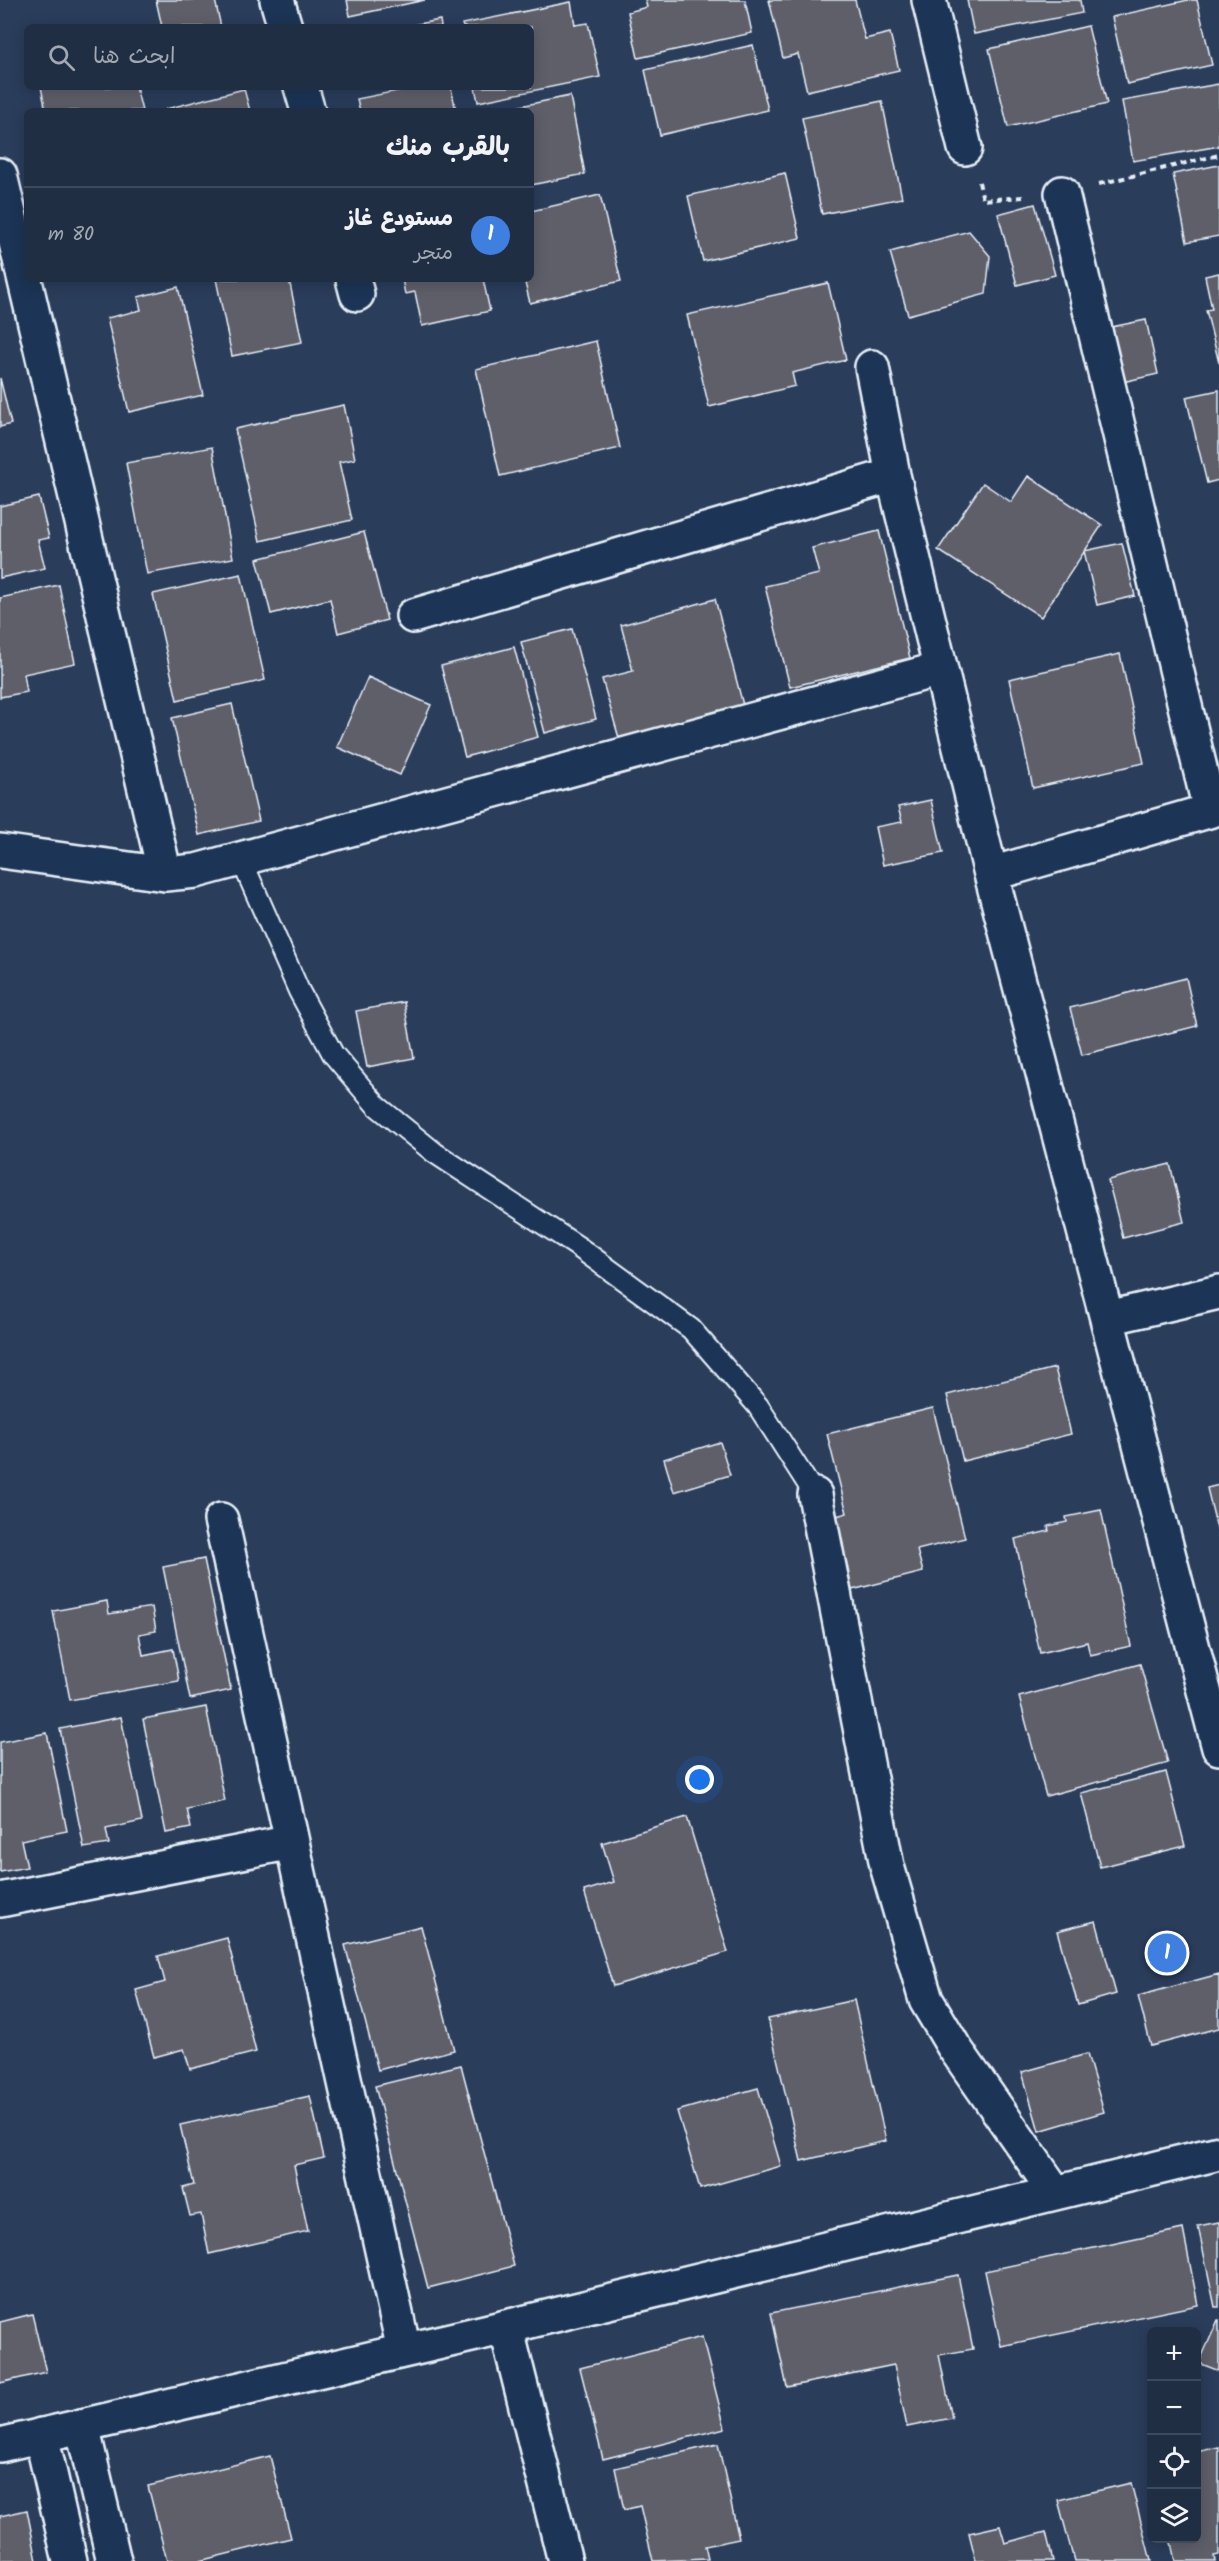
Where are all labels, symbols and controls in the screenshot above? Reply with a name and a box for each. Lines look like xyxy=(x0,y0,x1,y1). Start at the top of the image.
search box xyxy=(24,24,534,90)
text: ابحث هنا xyxy=(93,40,175,75)
icon: search xyxy=(45,41,78,74)
text: بالقرب منك xyxy=(386,127,510,169)
text: مستودع غاز xyxy=(346,202,453,237)
text: 80 m xyxy=(48,219,94,251)
text: 1 xyxy=(487,219,494,251)
text: متجر xyxy=(414,238,453,270)
your location xyxy=(685,1765,714,1794)
pin: 1 xyxy=(1148,1930,1186,1976)
map controls xyxy=(1147,2327,1201,2543)
button: + xyxy=(1147,2327,1201,2381)
button: − xyxy=(1147,2381,1201,2435)
button: locate xyxy=(1147,2435,1201,2489)
button: layers xyxy=(1147,2489,1201,2543)

